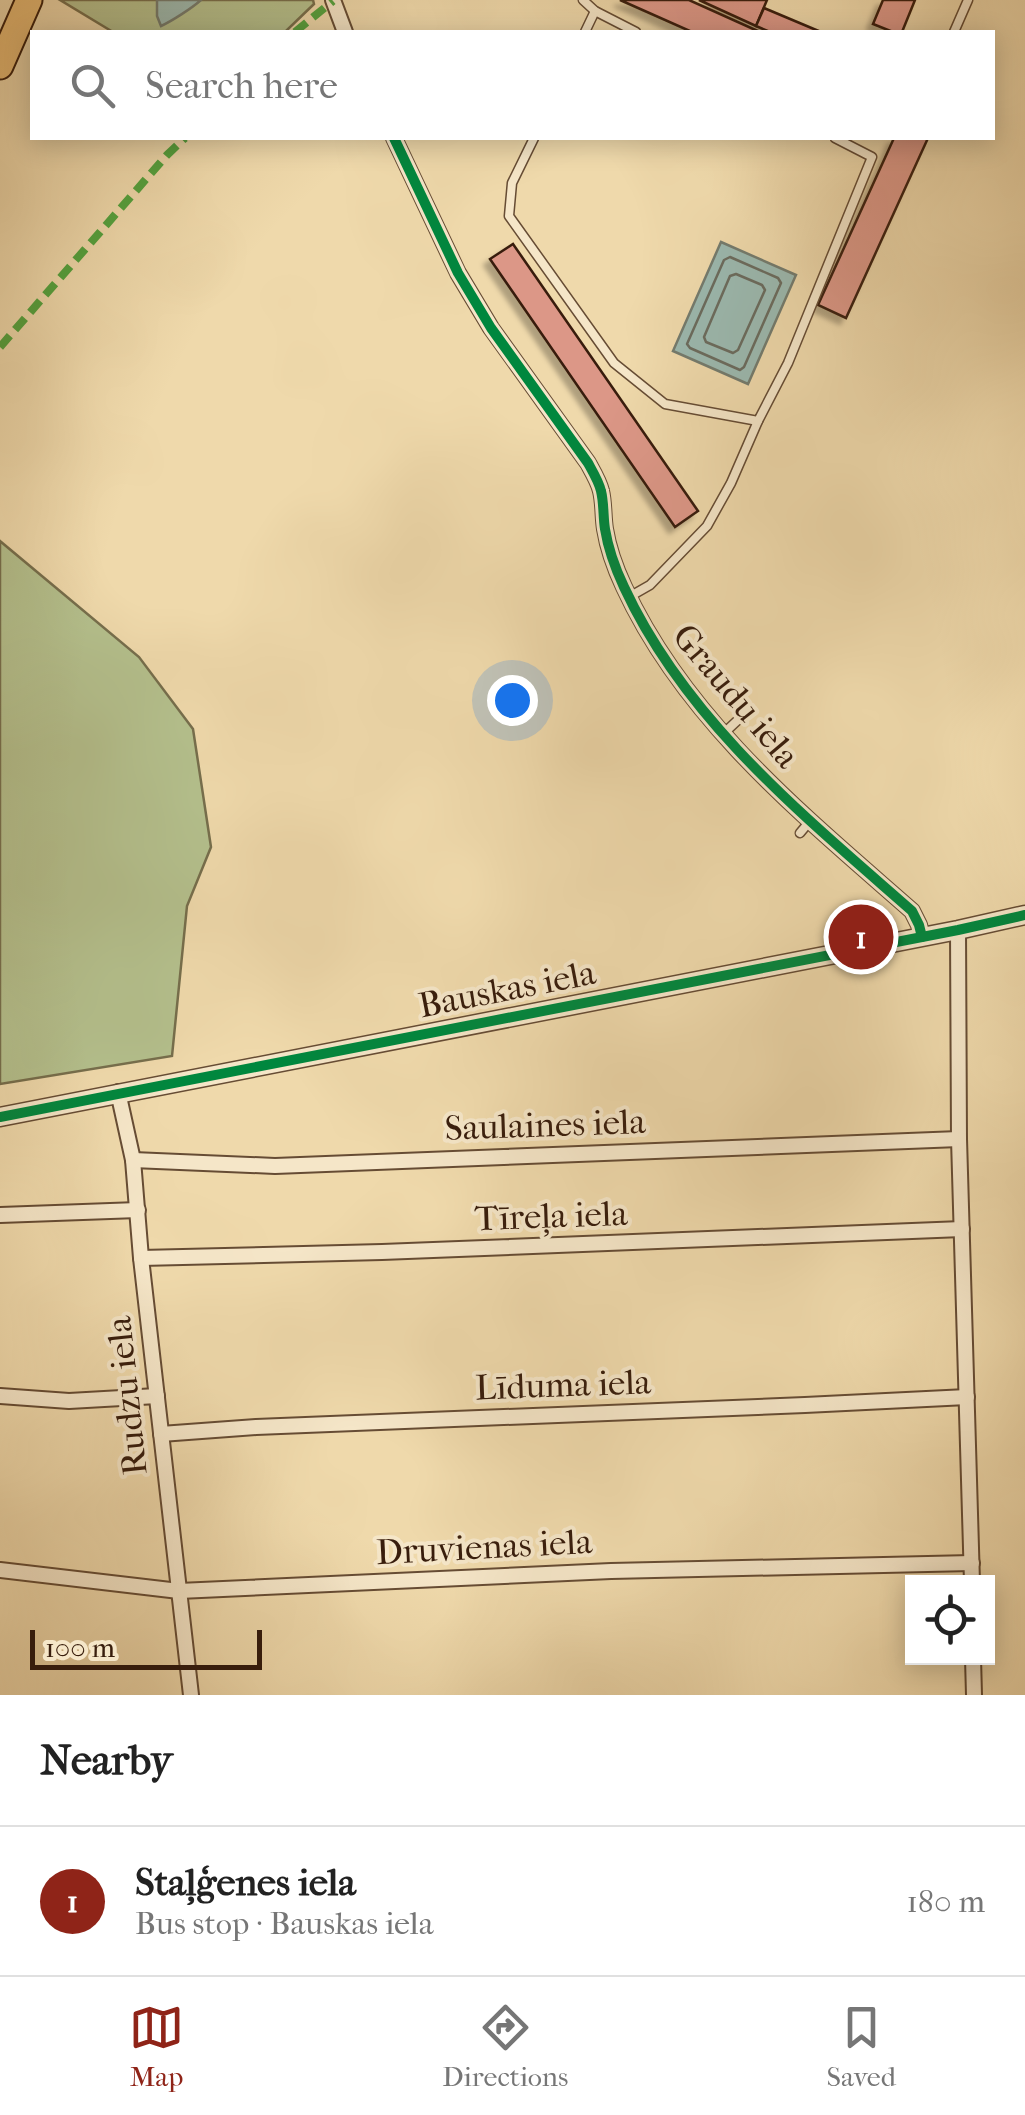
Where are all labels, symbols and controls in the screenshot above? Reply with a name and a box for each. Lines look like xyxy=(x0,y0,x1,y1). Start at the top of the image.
search box xyxy=(30,30,995,140)
icon: search xyxy=(65,58,120,113)
text: Search here xyxy=(145,63,338,108)
street label: Graudu iela xyxy=(664,616,808,777)
your location xyxy=(487,675,538,726)
pin: 1 xyxy=(828,900,894,974)
street label: Bauskas iela xyxy=(415,952,600,1026)
street label: Saulaines iela xyxy=(444,1101,647,1149)
street label: Tīreļa iela xyxy=(474,1193,629,1239)
street label: Rudzu iela xyxy=(98,1314,156,1477)
street label: Līduma iela xyxy=(474,1361,652,1409)
street label: Druvienas iela xyxy=(375,1521,594,1573)
map controls xyxy=(905,1575,995,1665)
button: locate xyxy=(905,1575,995,1665)
scale bar xyxy=(30,1625,262,1670)
text: 100 m xyxy=(45,1631,115,1664)
text: Nearby xyxy=(40,1736,172,1785)
text: Staļģenes iela xyxy=(135,1860,356,1905)
text: 1 xyxy=(67,1883,78,1920)
text: 180 m xyxy=(906,1883,985,1920)
text: Bus stop · Bauskas iela xyxy=(135,1905,433,1942)
tab: Map xyxy=(129,2000,184,2093)
tab: Directions xyxy=(442,2000,568,2093)
tab: Saved xyxy=(826,2000,896,2093)

